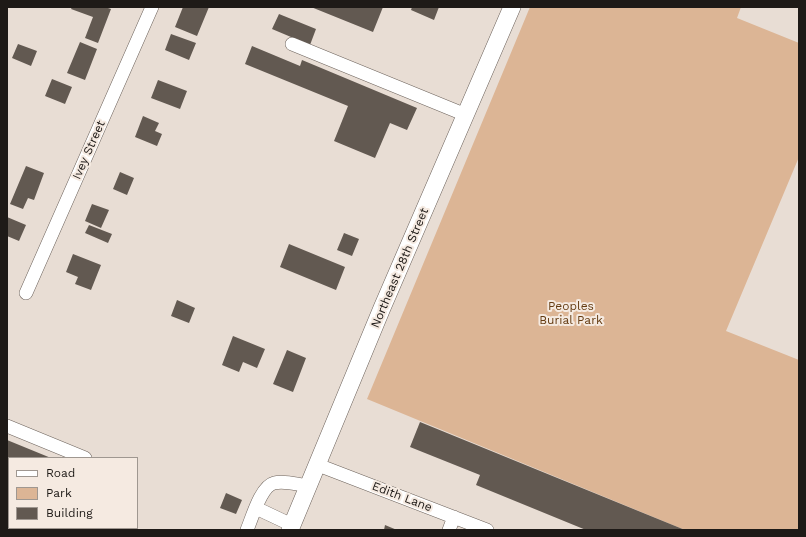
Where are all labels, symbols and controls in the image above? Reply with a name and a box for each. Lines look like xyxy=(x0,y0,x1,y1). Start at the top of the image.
street label: Ivey Street xyxy=(70,118,108,182)
street label: Northeast 28th Street xyxy=(368,206,432,330)
park label: Peoples Burial Park xyxy=(539,299,603,327)
legend xyxy=(8,457,138,529)
text: Road xyxy=(46,466,75,480)
street label: Edith Lane xyxy=(370,479,434,515)
text: Park xyxy=(46,486,72,500)
text: Building xyxy=(46,506,93,520)

